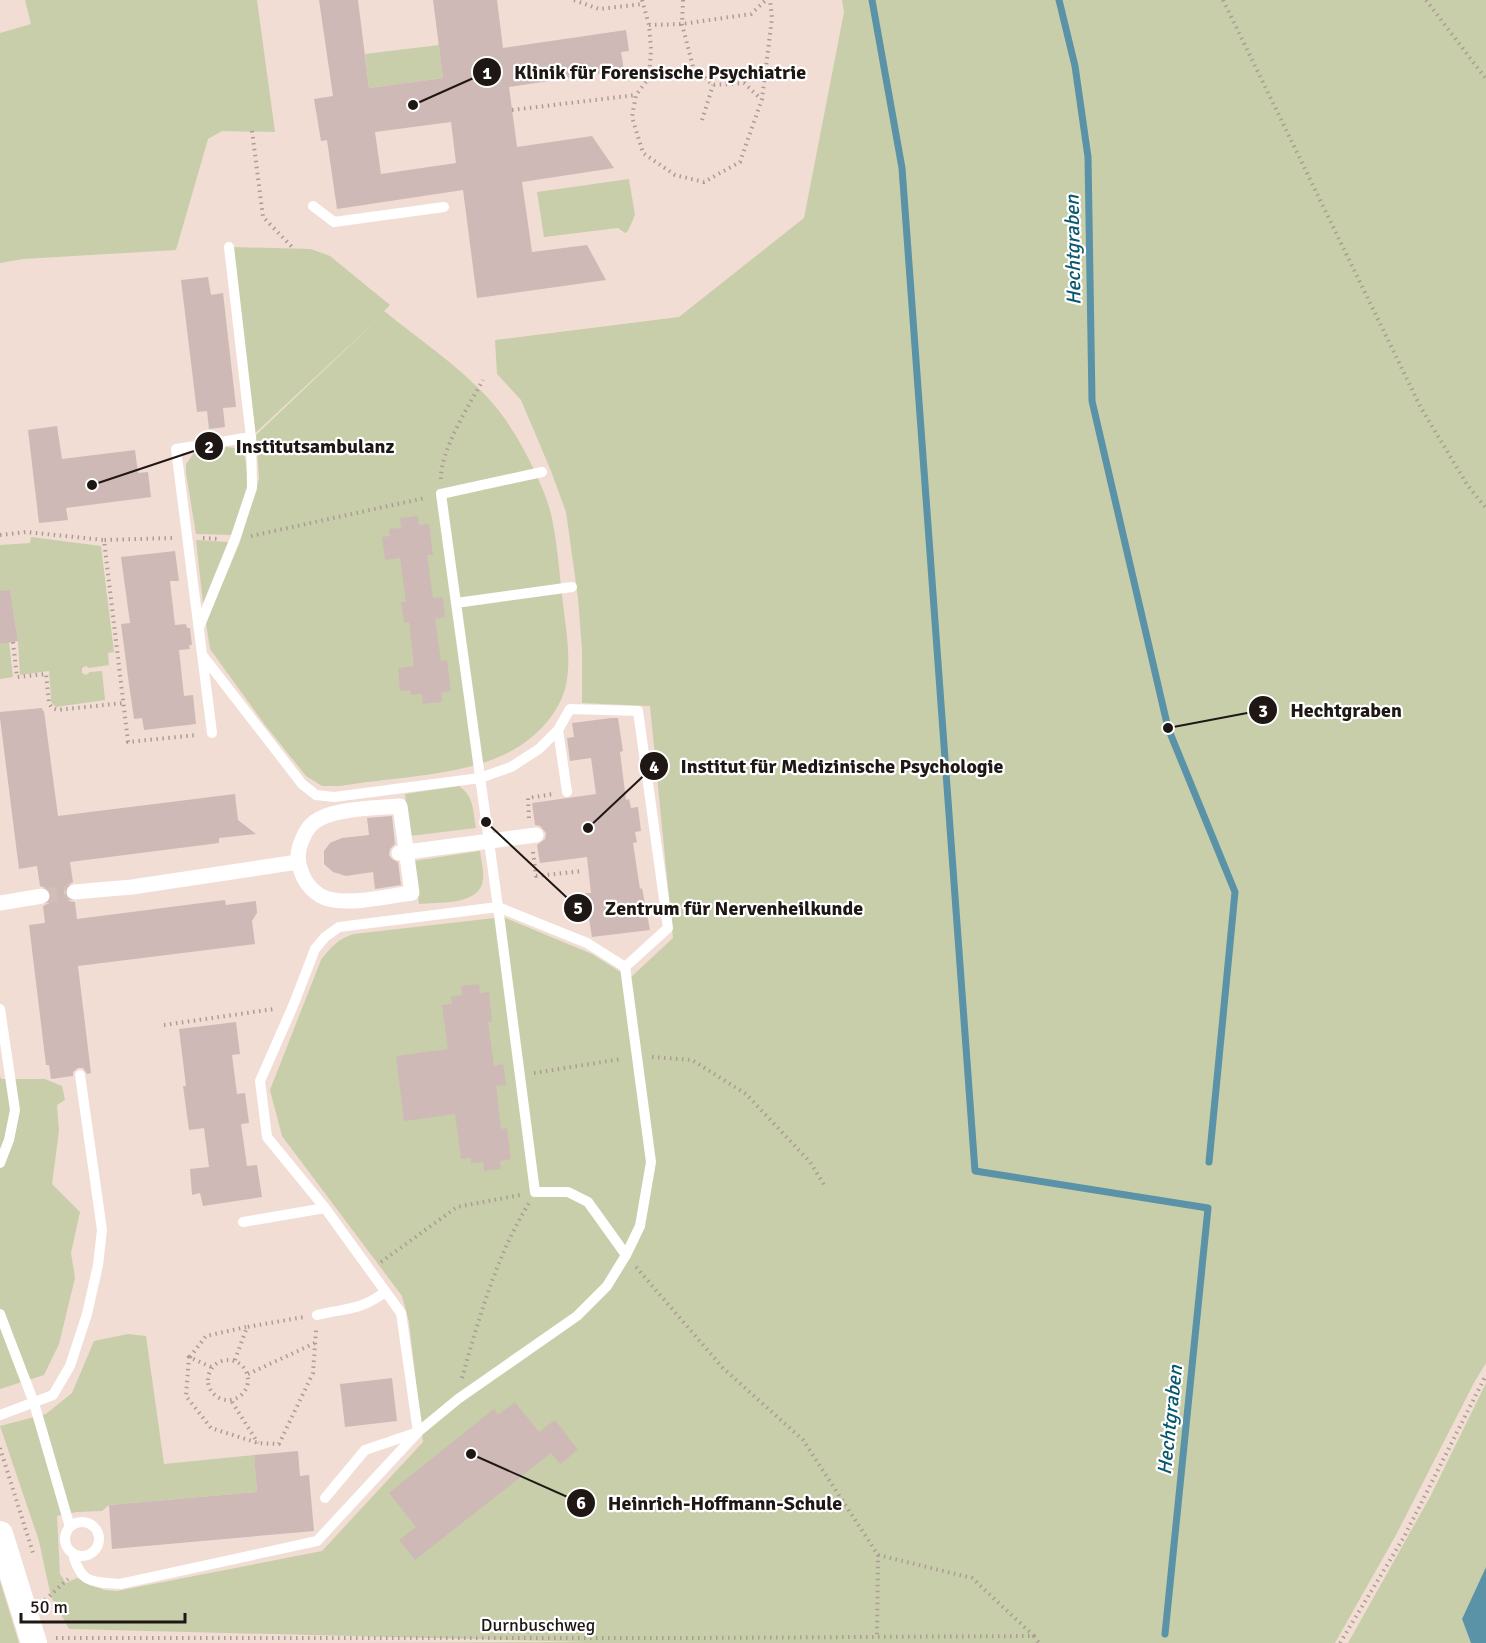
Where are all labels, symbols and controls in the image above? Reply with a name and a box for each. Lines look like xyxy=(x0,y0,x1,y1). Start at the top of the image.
callout: Klinik für Forensische Psychiatrie xyxy=(472,53,819,91)
text: Klinik für Forensische Psychiatrie xyxy=(514,60,806,85)
text: 1 xyxy=(482,62,492,84)
water label: Hechtgraben xyxy=(1060,194,1086,305)
callout: Institutsambulanz xyxy=(194,427,407,465)
text: Institutsambulanz xyxy=(236,434,394,459)
text: 2 xyxy=(204,436,214,458)
callout: Hechtgraben xyxy=(1248,691,1414,729)
text: Hechtgraben xyxy=(1290,698,1402,723)
text: 3 xyxy=(1258,700,1268,722)
callout: Institut für Medizinische Psychologie xyxy=(639,747,1016,785)
text: Institut für Medizinische Psychologie xyxy=(681,754,1004,779)
text: 4 xyxy=(649,756,659,778)
callout: Zentrum für Nervenheilkunde xyxy=(563,889,875,927)
text: Zentrum für Nervenheilkunde xyxy=(605,896,863,921)
text: 5 xyxy=(573,897,583,919)
water label: Hechtgraben xyxy=(1152,1363,1188,1476)
callout: Heinrich-Hoffmann-Schule xyxy=(566,1484,854,1522)
text: Heinrich-Hoffmann-Schule xyxy=(608,1491,842,1516)
text: 6 xyxy=(576,1492,586,1514)
scale bar xyxy=(21,1586,184,1624)
text: 50 m xyxy=(30,1596,68,1618)
street label: Durnbuschweg xyxy=(481,1614,595,1636)

